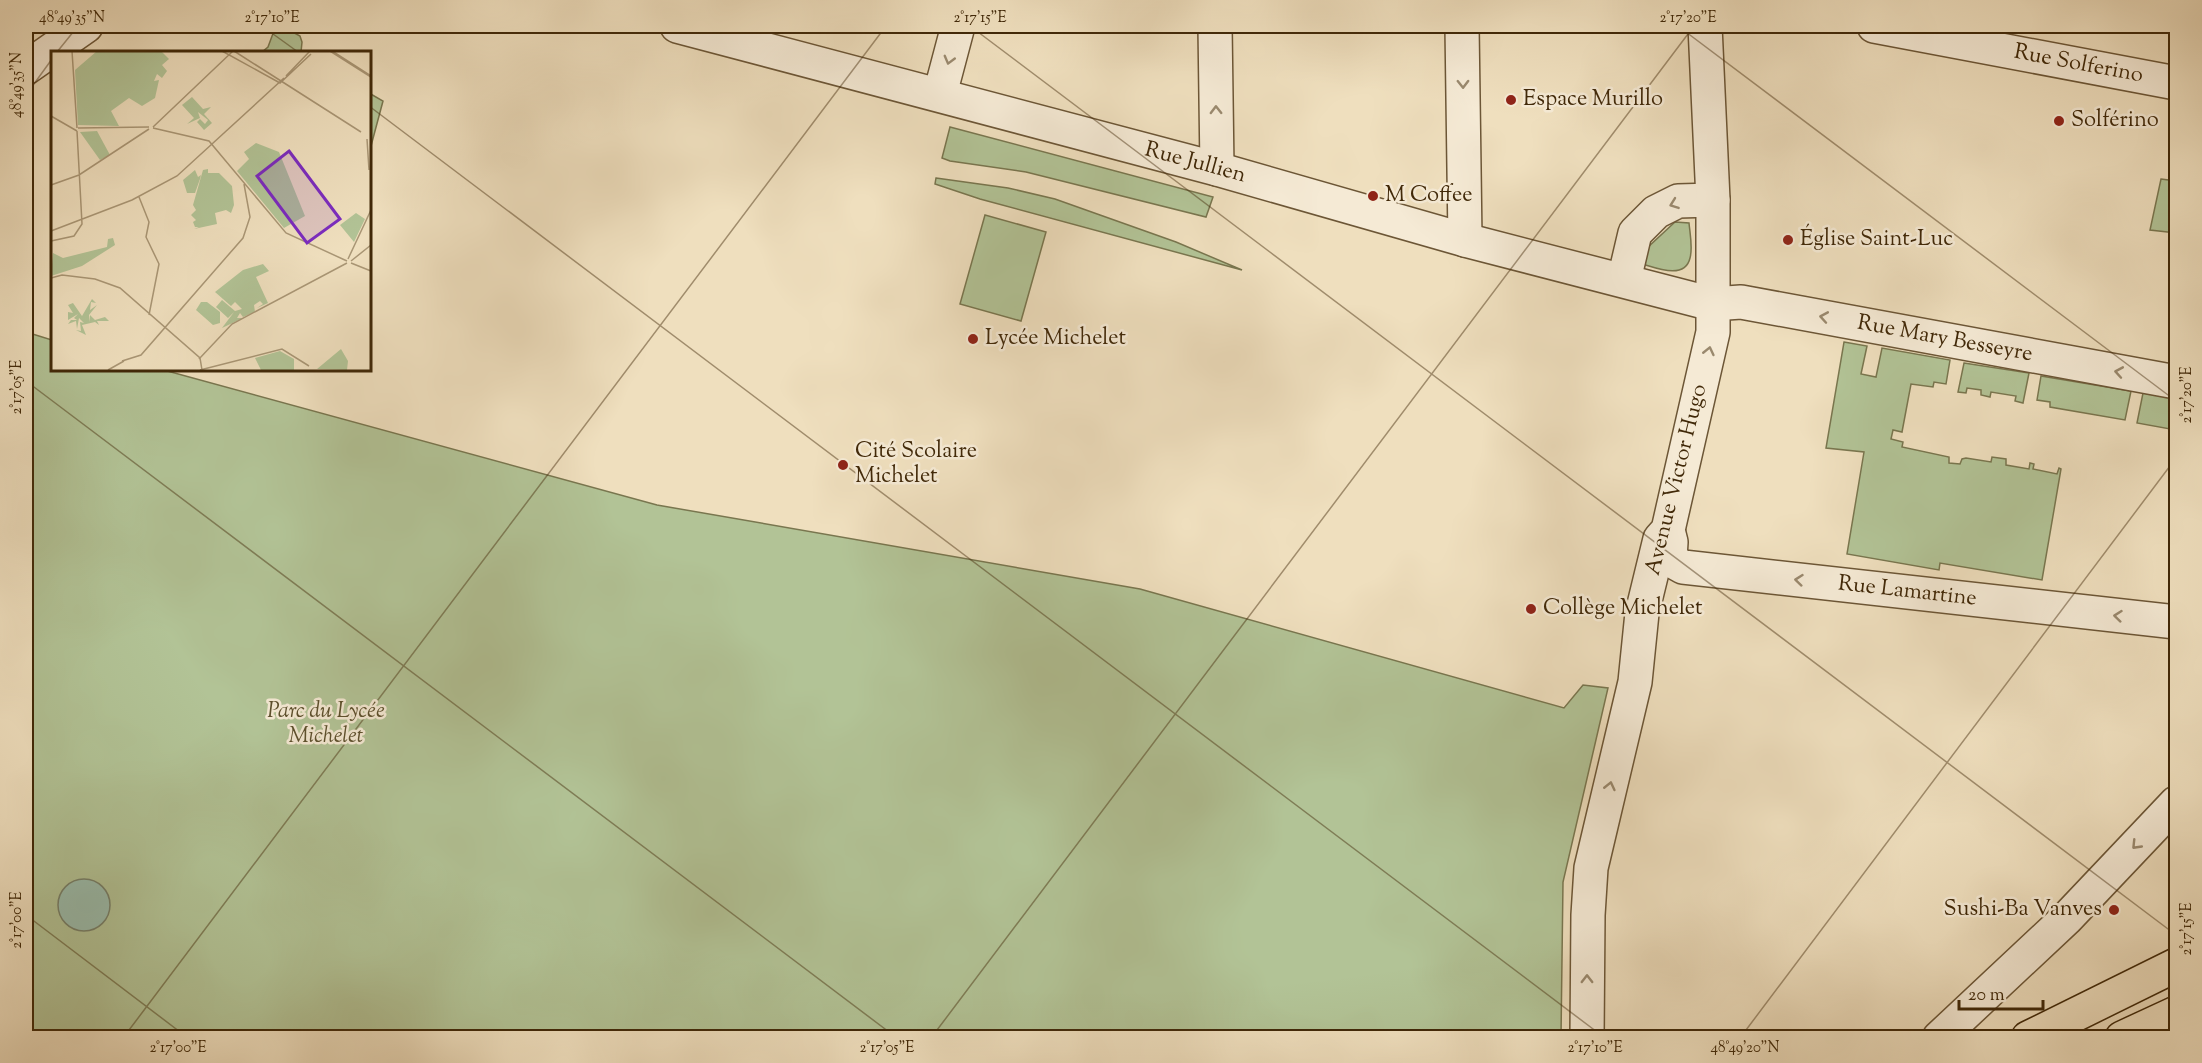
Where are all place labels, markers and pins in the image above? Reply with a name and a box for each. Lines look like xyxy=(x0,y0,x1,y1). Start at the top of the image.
place label: Espace Murillo xyxy=(1523,84,1663,116)
marker: Espace Murillo xyxy=(1504,93,1518,107)
place label: Solférino xyxy=(2071,105,2159,137)
marker: Solférino xyxy=(2052,114,2066,128)
place label: M Coffee xyxy=(1385,180,1472,212)
marker: M Coffee xyxy=(1366,189,1380,203)
place label: Église Saint-Luc xyxy=(1800,223,1953,256)
marker: Église Saint-Luc xyxy=(1781,233,1795,247)
place label: Lycée Michelet xyxy=(985,323,1126,355)
marker: Lycée Michelet xyxy=(966,332,980,346)
place label: Cité Scolaire Michelet xyxy=(855,436,977,493)
marker: Cité Scolaire Michelet xyxy=(836,458,850,472)
place label: Collège Michelet xyxy=(1543,593,1703,625)
marker: Collège Michelet xyxy=(1524,602,1538,616)
place label: Sushi-Ba Vanves xyxy=(1944,894,2102,926)
marker: Sushi-Ba Vanves xyxy=(2107,903,2121,917)

